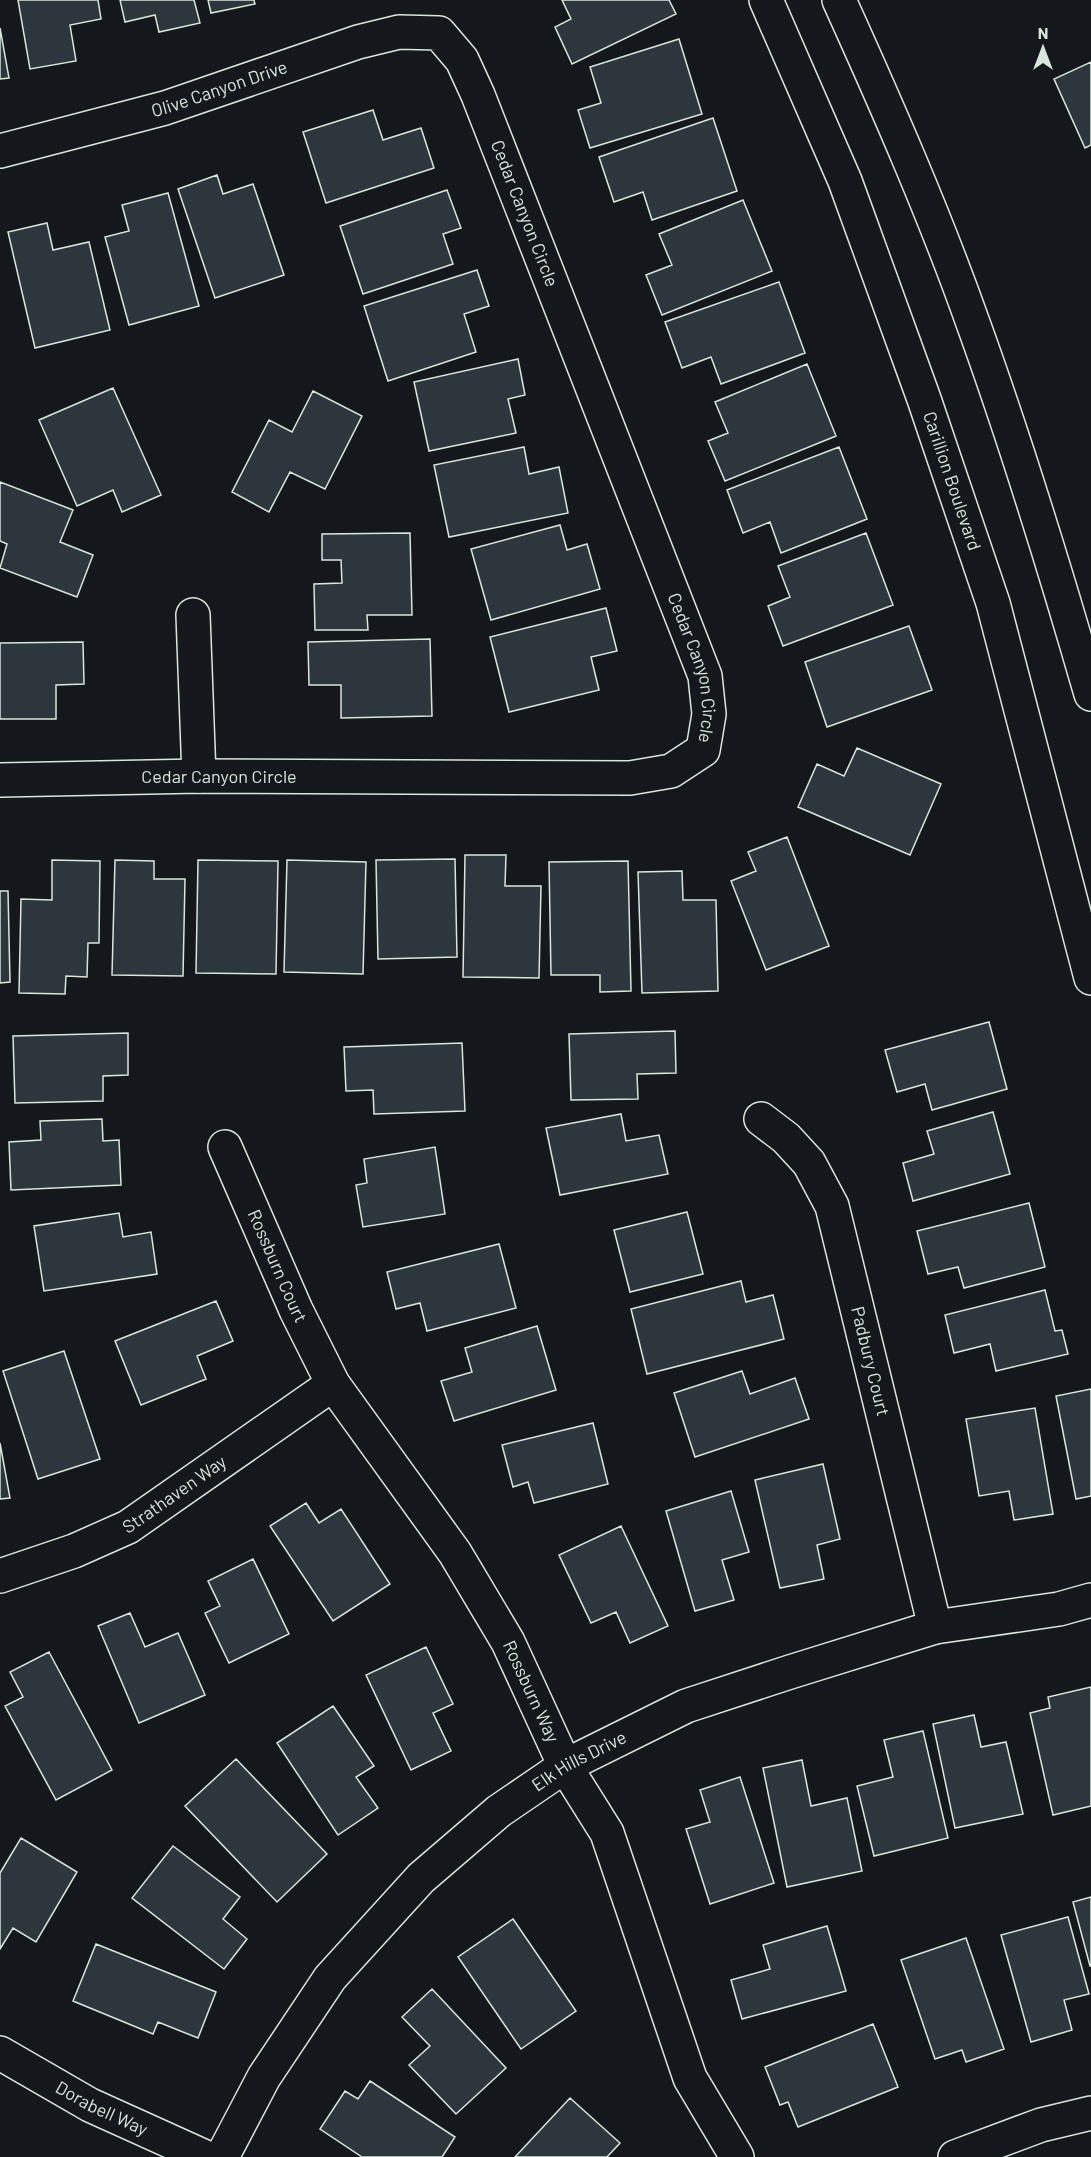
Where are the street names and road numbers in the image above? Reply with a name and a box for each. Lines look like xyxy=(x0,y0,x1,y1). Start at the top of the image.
street label: Olive Canyon Drive xyxy=(149,55,290,121)
street label: Cedar Canyon Circle xyxy=(487,137,564,290)
street label: Carillion Boulevard xyxy=(919,408,986,553)
street label: Cedar Canyon Circle xyxy=(664,589,721,745)
street label: Cedar Canyon Circle xyxy=(141,765,297,787)
street label: Rossburn Court xyxy=(244,1206,312,1326)
street label: Padbury Court xyxy=(847,1304,895,1418)
street label: Strathaven Way xyxy=(118,1450,230,1538)
street label: Rossburn Way xyxy=(499,1637,565,1745)
street label: Elk Hills Drive xyxy=(527,1725,630,1795)
street label: Dorabell Way xyxy=(52,2076,152,2140)

